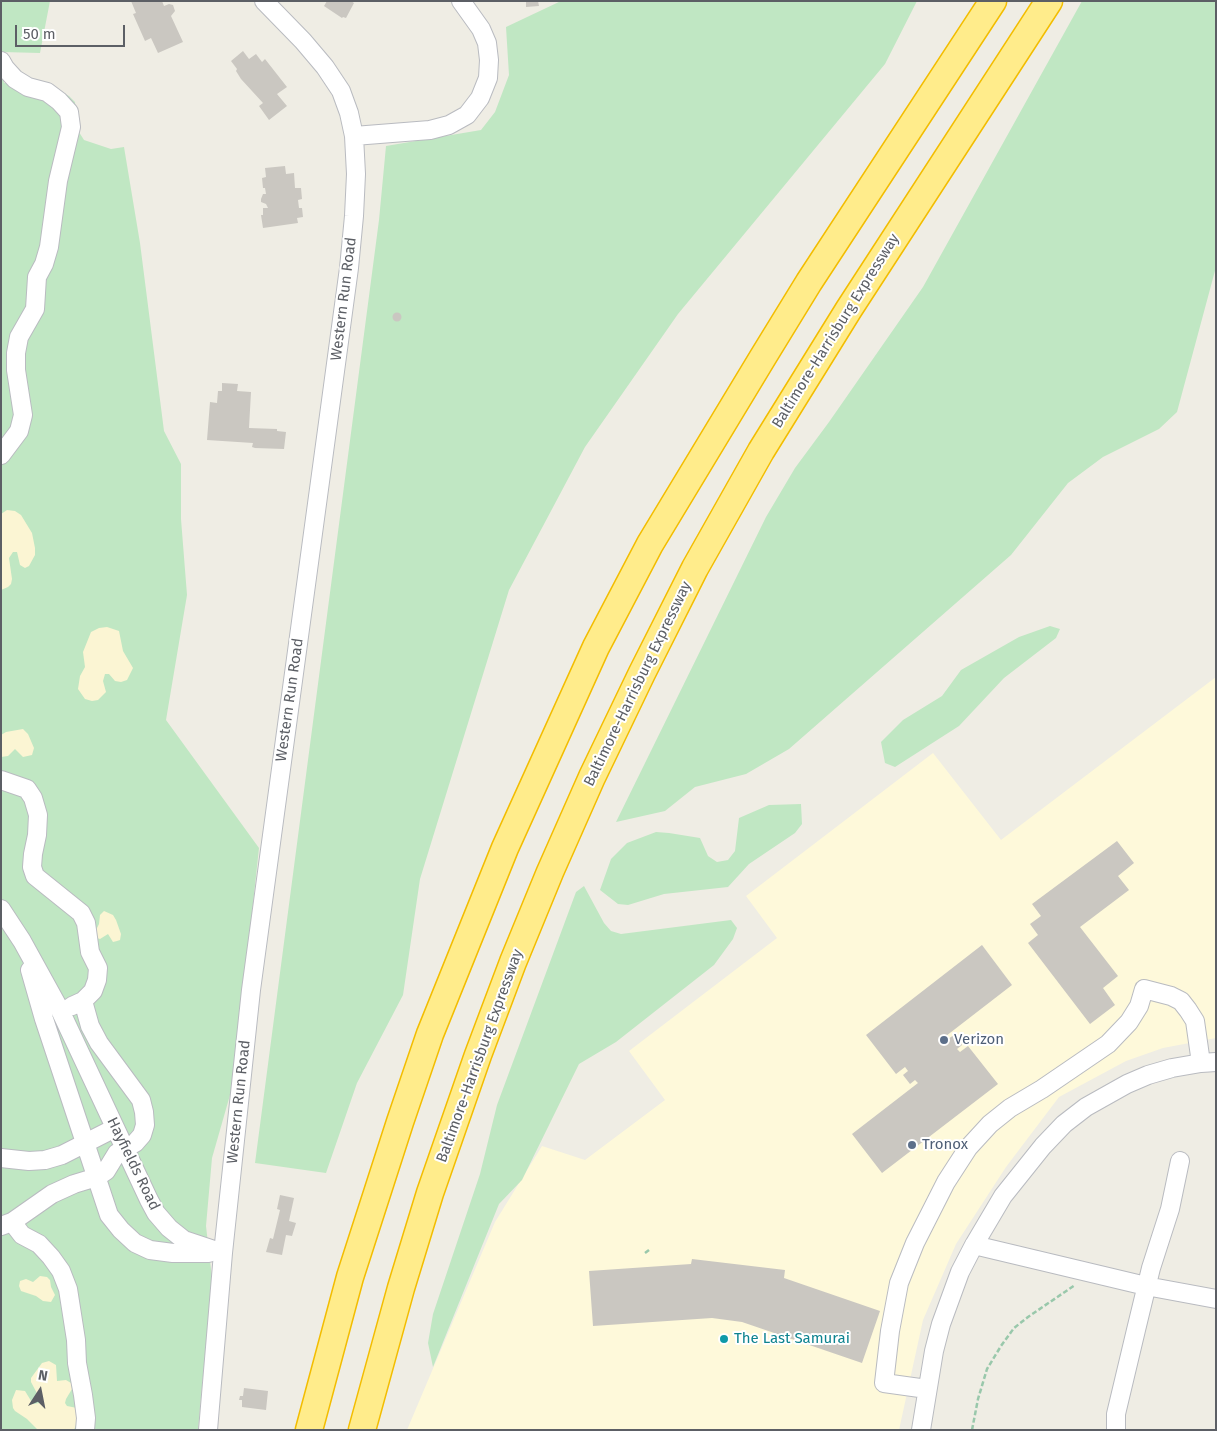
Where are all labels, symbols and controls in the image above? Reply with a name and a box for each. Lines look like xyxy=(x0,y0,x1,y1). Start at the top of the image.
scale bar xyxy=(18,15,128,47)
text: 50 m xyxy=(23,25,56,43)
street label: Baltimore-Harrisburg Expressway xyxy=(769,230,903,432)
street label: Western Run Road xyxy=(327,236,361,362)
street label: Baltimore-Harrisburg Expressway xyxy=(580,579,696,789)
street label: Western Run Road xyxy=(272,637,308,763)
street label: Baltimore-Harrisburg Expressway xyxy=(433,947,527,1165)
place label: Verizon xyxy=(954,1031,1004,1049)
marker: Verizon xyxy=(938,1034,950,1046)
street label: Western Run Road xyxy=(224,1039,254,1165)
street label: Hayfields Road xyxy=(103,1115,163,1213)
place label: Tronox xyxy=(922,1136,968,1154)
marker: Tronox xyxy=(906,1139,918,1151)
place label: The Last Samurai xyxy=(734,1330,850,1348)
marker: The Last Samurai xyxy=(718,1333,730,1345)
north arrow xyxy=(15,1366,65,1416)
text: N xyxy=(37,1367,49,1385)

